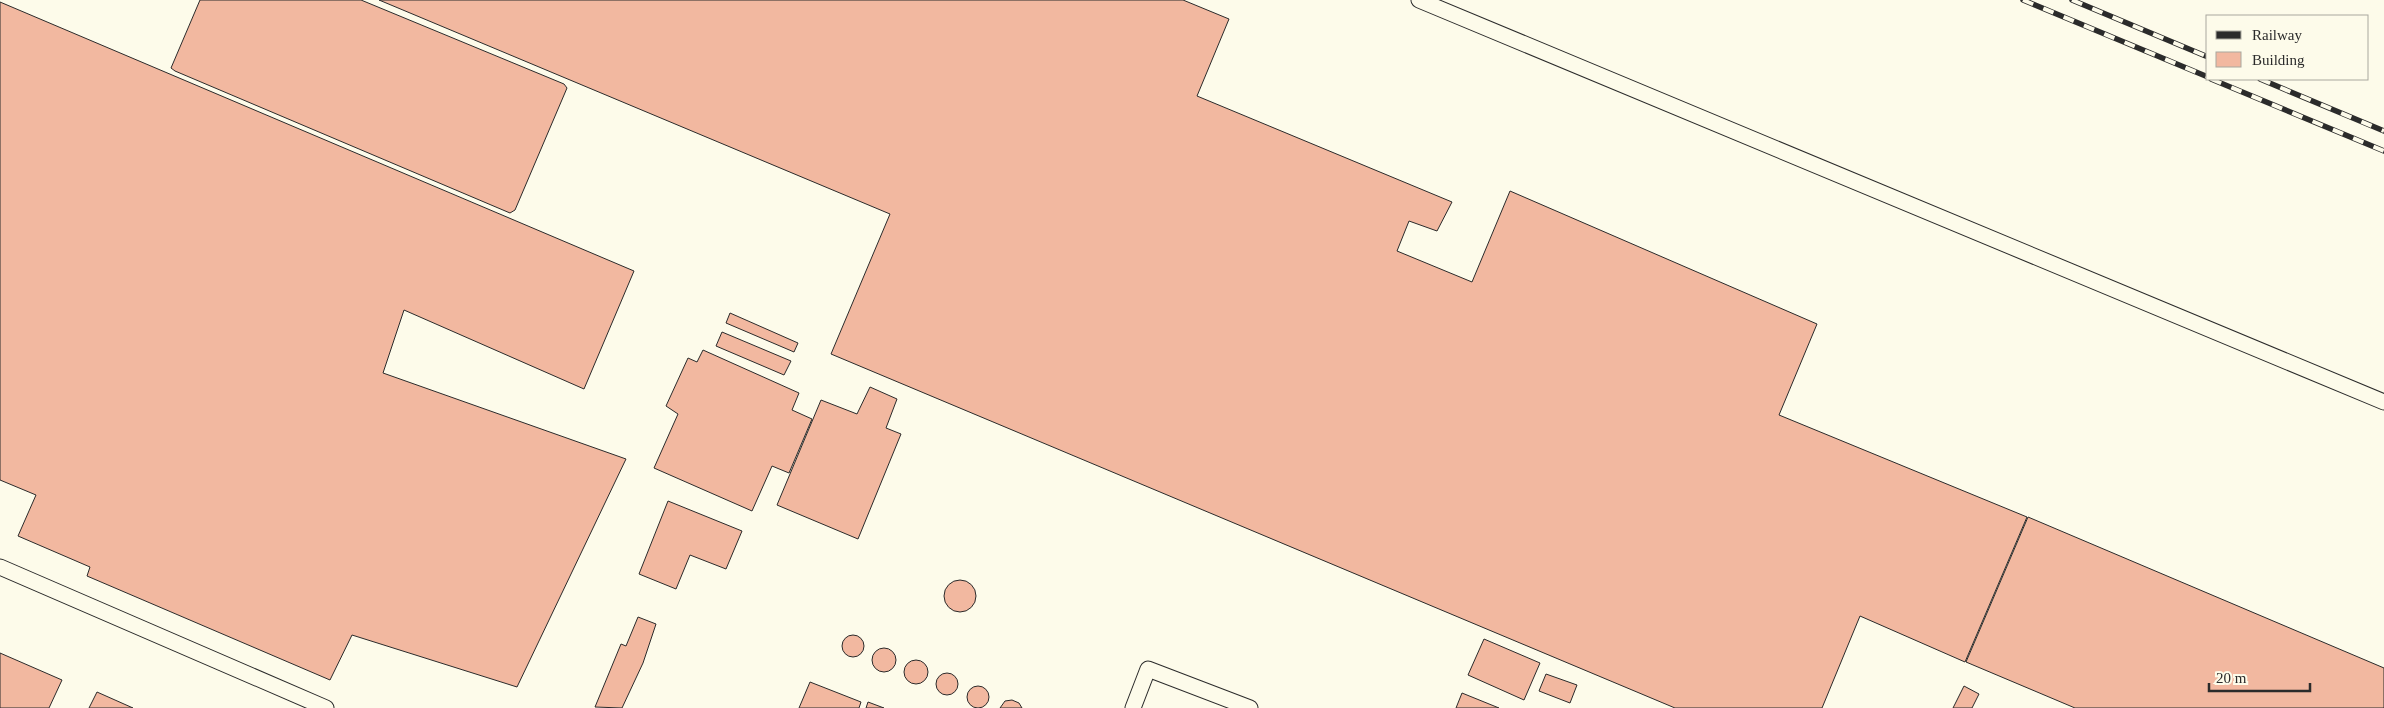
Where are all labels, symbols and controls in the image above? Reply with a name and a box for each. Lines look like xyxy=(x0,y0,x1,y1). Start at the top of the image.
legend xyxy=(2206,15,2369,80)
text: Railway xyxy=(2252,27,2302,43)
text: Building xyxy=(2252,52,2305,68)
scale bar xyxy=(2209,660,2310,692)
text: 20 m xyxy=(2216,670,2247,686)

